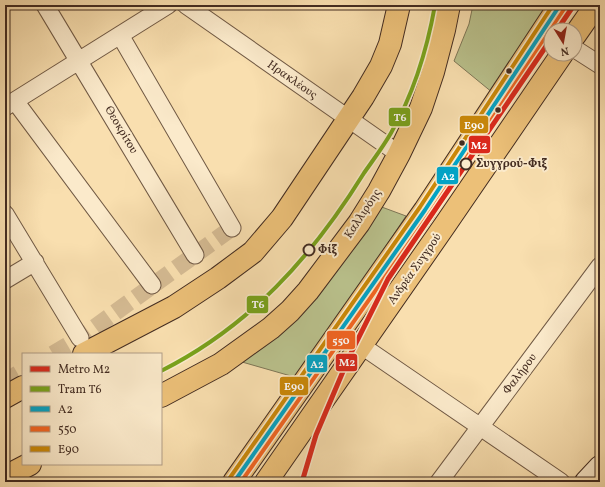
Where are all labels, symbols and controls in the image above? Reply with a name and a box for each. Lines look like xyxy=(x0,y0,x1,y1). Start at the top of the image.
north arrow xyxy=(543,22,583,62)
text: N xyxy=(559,42,570,58)
street label: Ηρακλέους xyxy=(264,57,320,103)
unlabelled marker xyxy=(504,66,514,76)
street label: Θεοκρίτου xyxy=(100,103,142,157)
unlabelled marker xyxy=(493,105,503,115)
line badge: Τ6 xyxy=(388,107,411,127)
text: Τ6 xyxy=(393,111,407,126)
line badge: Ε90 xyxy=(459,115,489,134)
text: Ε90 xyxy=(464,119,484,134)
line badge: Μ2 xyxy=(468,135,491,154)
unlabelled marker xyxy=(457,138,467,148)
text: Μ2 xyxy=(471,139,487,154)
place label: Συγγρού-Φιξ xyxy=(476,156,547,172)
marker: Συγγρού-Φιξ xyxy=(459,157,473,171)
line badge: Α2 xyxy=(436,166,459,185)
text: Α2 xyxy=(441,170,455,185)
street label: Καλλιρόης xyxy=(341,186,385,242)
street label: Ανδρέα Συγγρού xyxy=(384,230,446,308)
place label: Φίξ xyxy=(318,242,338,258)
marker: Φίξ xyxy=(302,243,316,257)
line badge: Τ6 xyxy=(246,295,269,314)
text: Τ6 xyxy=(251,298,265,313)
line badge: 550 xyxy=(326,330,356,350)
text: 550 xyxy=(332,334,350,349)
street label: Φαλήρου xyxy=(499,350,541,398)
legend xyxy=(22,353,162,465)
line badge: Μ2 xyxy=(335,353,358,372)
line badge: Α2 xyxy=(306,354,328,373)
text: Μ2 xyxy=(339,356,355,371)
text: Α2 xyxy=(310,358,324,373)
text: Metro Μ2 xyxy=(58,362,110,378)
line badge: Ε90 xyxy=(279,376,309,396)
text: Ε90 xyxy=(284,380,304,395)
text: Tram Τ6 xyxy=(58,382,102,398)
text: Α2 xyxy=(58,402,73,418)
text: 550 xyxy=(58,422,77,438)
text: Ε90 xyxy=(58,442,79,458)

